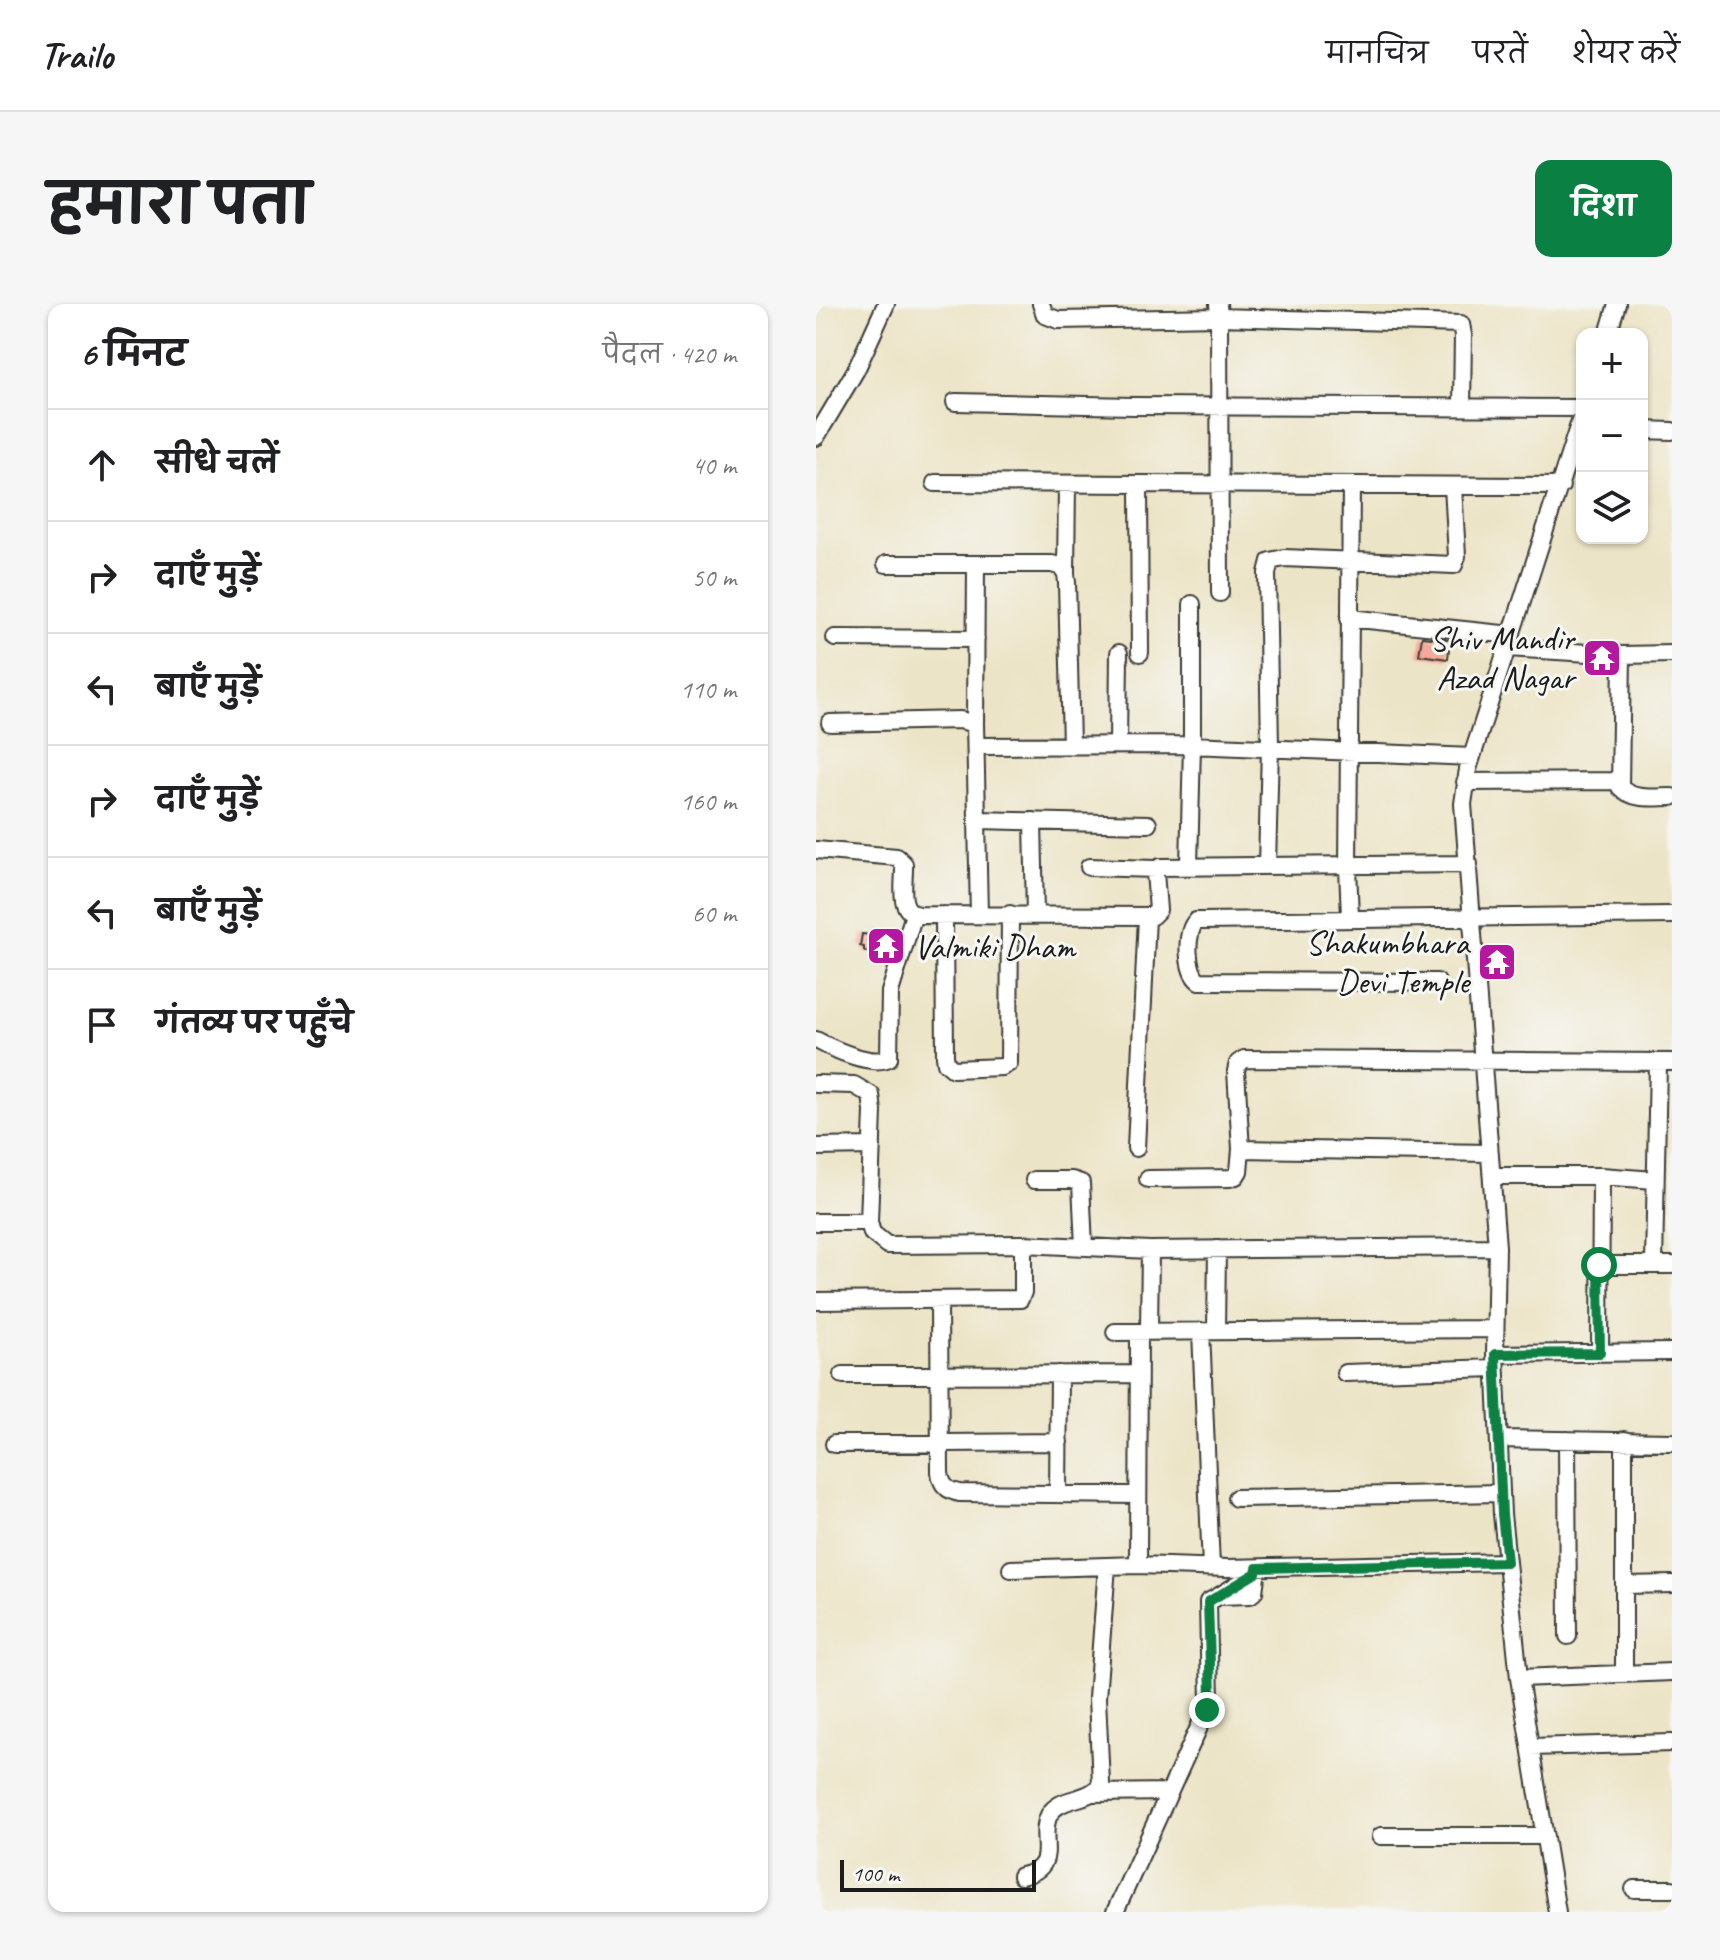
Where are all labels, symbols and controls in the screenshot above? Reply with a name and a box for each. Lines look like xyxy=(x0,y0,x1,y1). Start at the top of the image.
text: Trailo xyxy=(40,32,113,79)
text: मानचित्र xyxy=(1326,36,1428,71)
text: परतें xyxy=(1472,36,1527,71)
text: शेयर करें xyxy=(1571,36,1680,71)
button: दिशा xyxy=(1535,160,1672,257)
text: हमारा पता xyxy=(48,169,310,240)
map controls xyxy=(1576,328,1648,544)
button: + xyxy=(1576,328,1648,400)
text: 6 मिनट xyxy=(80,332,187,375)
text: पैदल · 420 m xyxy=(602,338,736,371)
button: − xyxy=(1576,400,1648,472)
icon: ahead xyxy=(80,443,124,487)
text: सीधे चलें xyxy=(156,444,278,482)
text: 40 m xyxy=(692,449,736,482)
button: layers xyxy=(1576,472,1648,544)
icon: right xyxy=(80,555,124,599)
text: दाएँ मुड़ें xyxy=(156,556,260,594)
text: 50 m xyxy=(692,561,736,594)
place label: Shiv Mandir Azad Nagar xyxy=(1430,617,1578,699)
temple icon: Shiv Mandir Azad Nagar xyxy=(1581,637,1623,679)
icon: left xyxy=(80,667,124,711)
text: बाएँ मुड़ें xyxy=(156,668,261,706)
text: 110 m xyxy=(680,673,736,706)
icon: right xyxy=(80,779,124,823)
text: दाएँ मुड़ें xyxy=(156,780,260,818)
text: 160 m xyxy=(680,785,736,818)
icon: left xyxy=(80,891,124,935)
text: बाएँ मुड़ें xyxy=(156,892,261,930)
text: 60 m xyxy=(692,897,736,930)
place label: Shakumbhara Devi Temple xyxy=(1306,921,1472,1003)
temple icon: Valmiki Dham xyxy=(865,925,907,967)
place label: Valmiki Dham xyxy=(914,925,1077,968)
temple icon: Shakumbhara Devi Temple xyxy=(1476,941,1518,983)
icon: arrive xyxy=(80,1003,124,1047)
text: गंतव्य पर पहुँचे xyxy=(156,1004,353,1042)
route start xyxy=(1581,1247,1617,1283)
route end xyxy=(1189,1692,1225,1728)
scale bar xyxy=(840,1856,1036,1892)
text: 100 m xyxy=(852,1860,899,1888)

